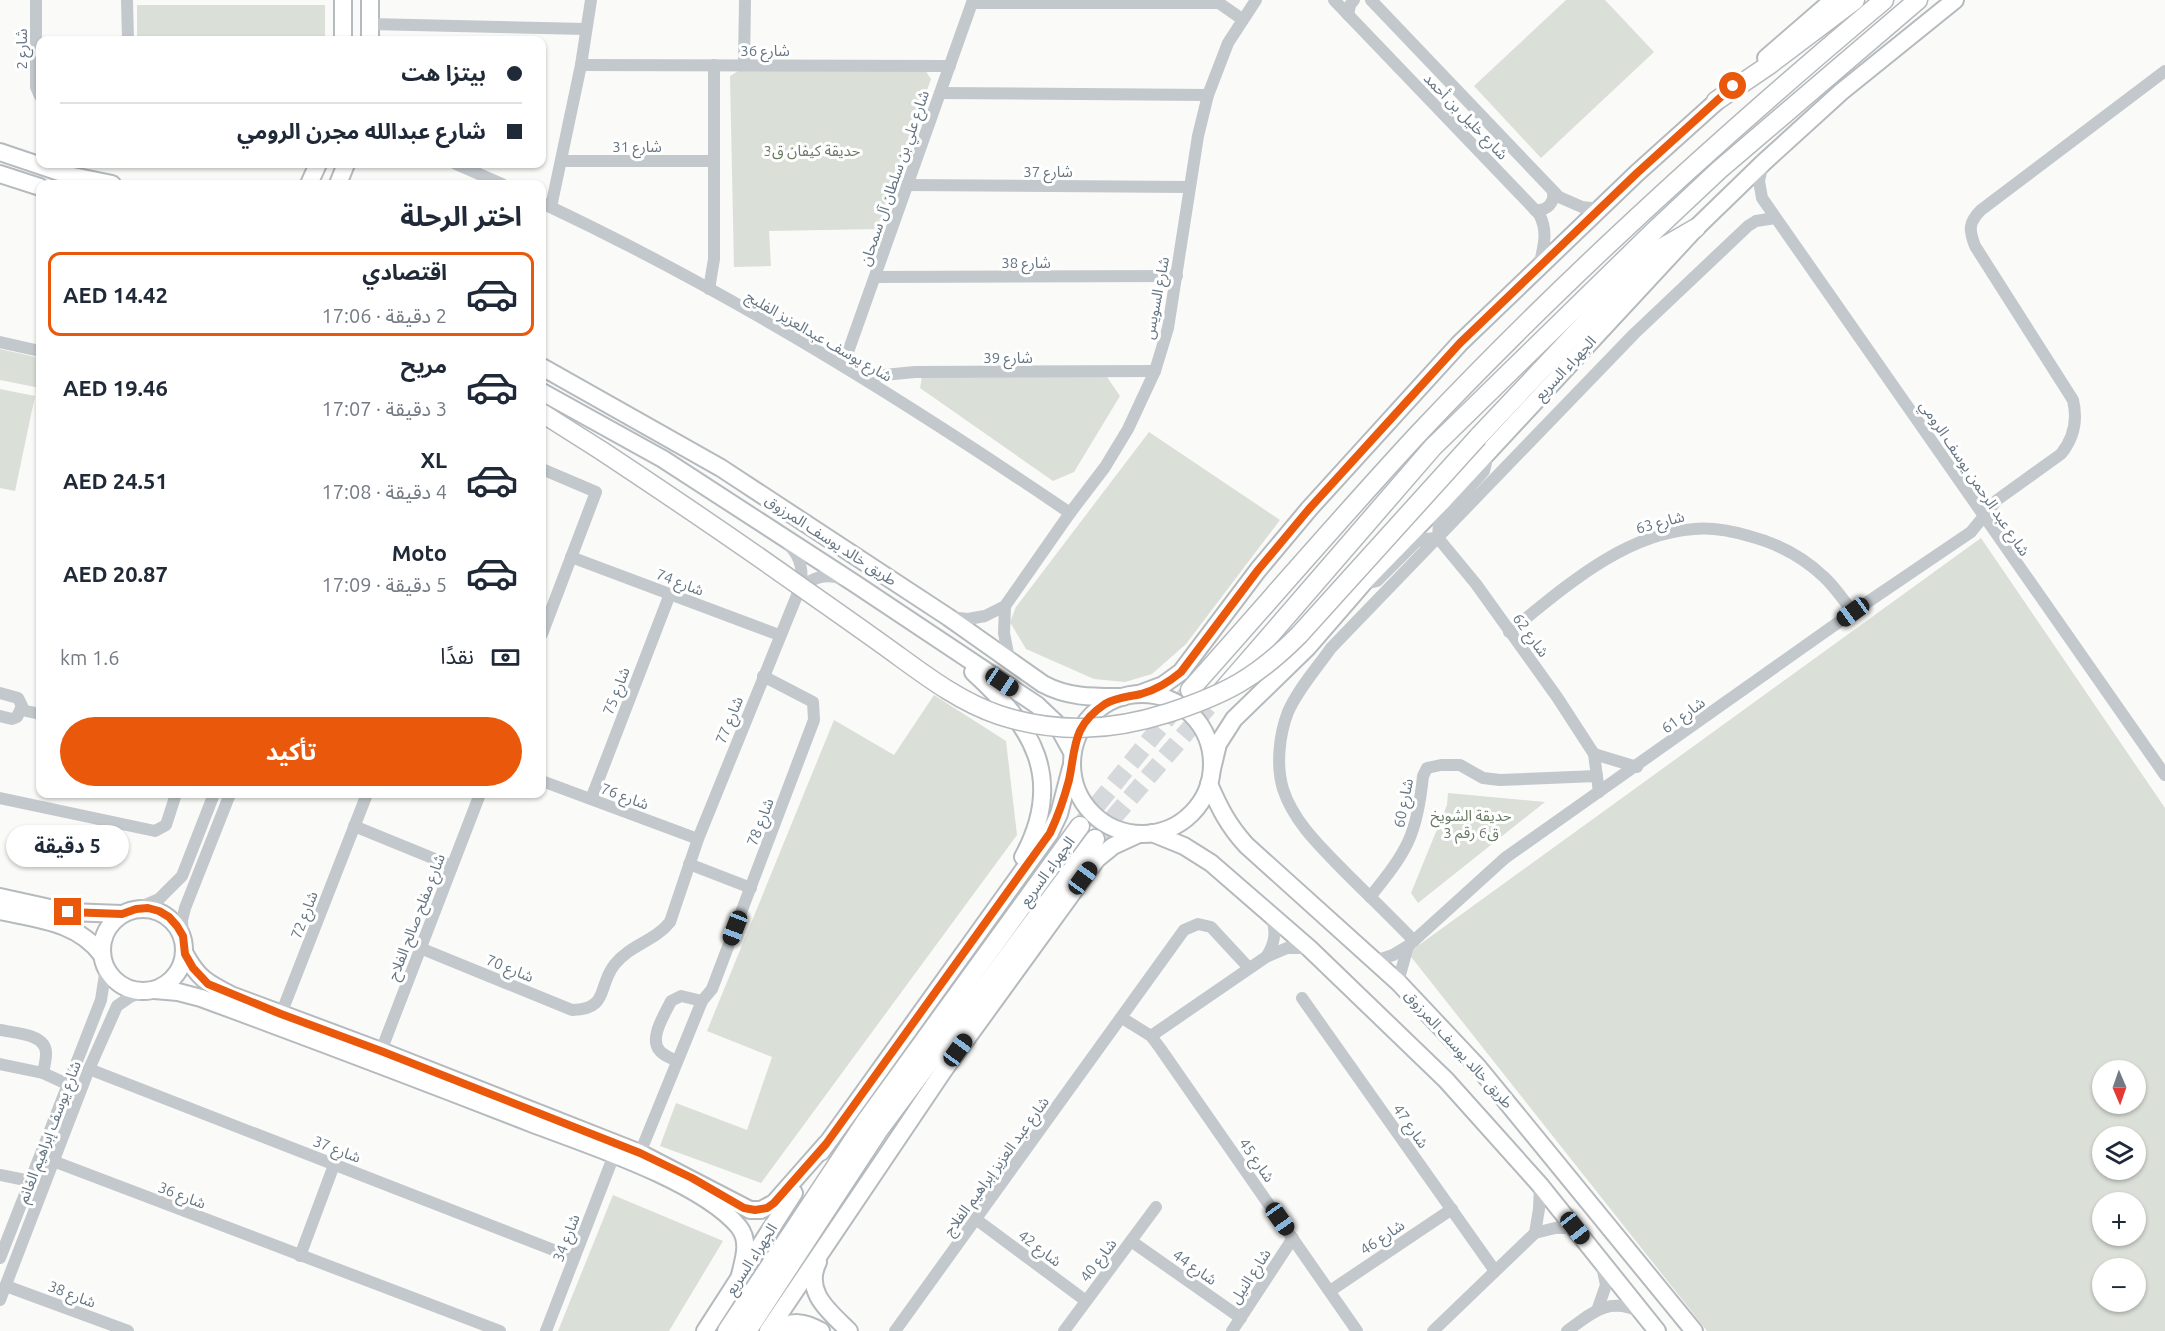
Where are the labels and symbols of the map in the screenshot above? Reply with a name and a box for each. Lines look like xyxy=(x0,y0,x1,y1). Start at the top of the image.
street label: شارع 2 xyxy=(13,28,34,70)
street label: شارع 36 xyxy=(740,42,790,63)
street label: شارع خليل بن أحمد xyxy=(1418,69,1512,166)
route start xyxy=(1719,72,1746,99)
street label: شارع علي بن سلطان آل سمحان xyxy=(856,88,936,269)
street label: شارع 31 xyxy=(612,138,662,159)
park label: حديقة كيفان ق3 xyxy=(764,142,861,160)
street label: شارع 37 xyxy=(1023,163,1073,184)
street label: شارع 38 xyxy=(1001,254,1051,275)
street label: شارع السويس xyxy=(1140,255,1176,341)
street label: شارع يوسف عبدالعزيز الفليج xyxy=(741,287,895,388)
street label: الجهراء السريع xyxy=(1531,332,1602,406)
street label: 39 شارع xyxy=(983,349,1033,370)
street label: شارع عبد الرحمن يوسف الرومي xyxy=(1913,397,2034,561)
street label: طريق خالد يوسف المرزوق xyxy=(761,491,900,591)
street label: شارع 63 xyxy=(1634,507,1687,540)
street label: شارع 74 xyxy=(652,565,706,603)
car xyxy=(1833,594,1873,630)
street label: شارع 62 xyxy=(1506,610,1553,663)
car xyxy=(982,664,1022,700)
street label: شارع 75 xyxy=(599,665,637,719)
street label: شارع 61 xyxy=(1658,693,1711,740)
street label: شارع 77 xyxy=(712,694,750,748)
street label: شارع 60 xyxy=(1390,777,1420,830)
street label: شارع 76 xyxy=(597,780,651,816)
street label: شارع 78 xyxy=(743,796,781,850)
park label: حديقة الشويخ ق6 رقم 3 xyxy=(1431,807,1512,844)
callout: 5 دقيقة xyxy=(7,825,130,867)
street label: الجهراء السريع xyxy=(1016,833,1081,911)
street label: شارع مفلح صالح الفلاح xyxy=(384,851,452,984)
car xyxy=(1065,858,1101,898)
street label: شارع 72 xyxy=(287,889,325,943)
route end xyxy=(54,898,81,925)
car xyxy=(720,908,750,948)
street label: شارع 70 xyxy=(482,951,536,989)
street label: طريق خالد يوسف المرزوق xyxy=(1400,986,1517,1113)
car xyxy=(940,1030,976,1070)
street label: شارع يوسف إبراهيم الغانم xyxy=(14,1058,88,1207)
north arrow xyxy=(2092,1060,2146,1114)
street label: شارع عبد العزيز إبراهيم الفلاج xyxy=(940,1093,1056,1241)
street label: شارع 47 xyxy=(1387,1101,1432,1154)
street label: شارع 37 xyxy=(309,1132,363,1170)
street label: شارع 45 xyxy=(1233,1135,1278,1188)
street label: شارع 36 xyxy=(154,1178,208,1216)
car xyxy=(1262,1199,1298,1239)
car xyxy=(1557,1208,1593,1248)
street label: شارع 34 xyxy=(549,1212,587,1266)
street label: شارع 46 xyxy=(1357,1216,1410,1261)
street label: الجهراء السريع xyxy=(722,1220,784,1300)
street label: شارع 42 xyxy=(1013,1226,1065,1273)
street label: شارع 40 xyxy=(1076,1235,1123,1287)
street label: شارع النيل xyxy=(1226,1245,1277,1309)
street label: شارع 44 xyxy=(1168,1246,1220,1292)
street label: شارع 38 xyxy=(44,1277,98,1315)

